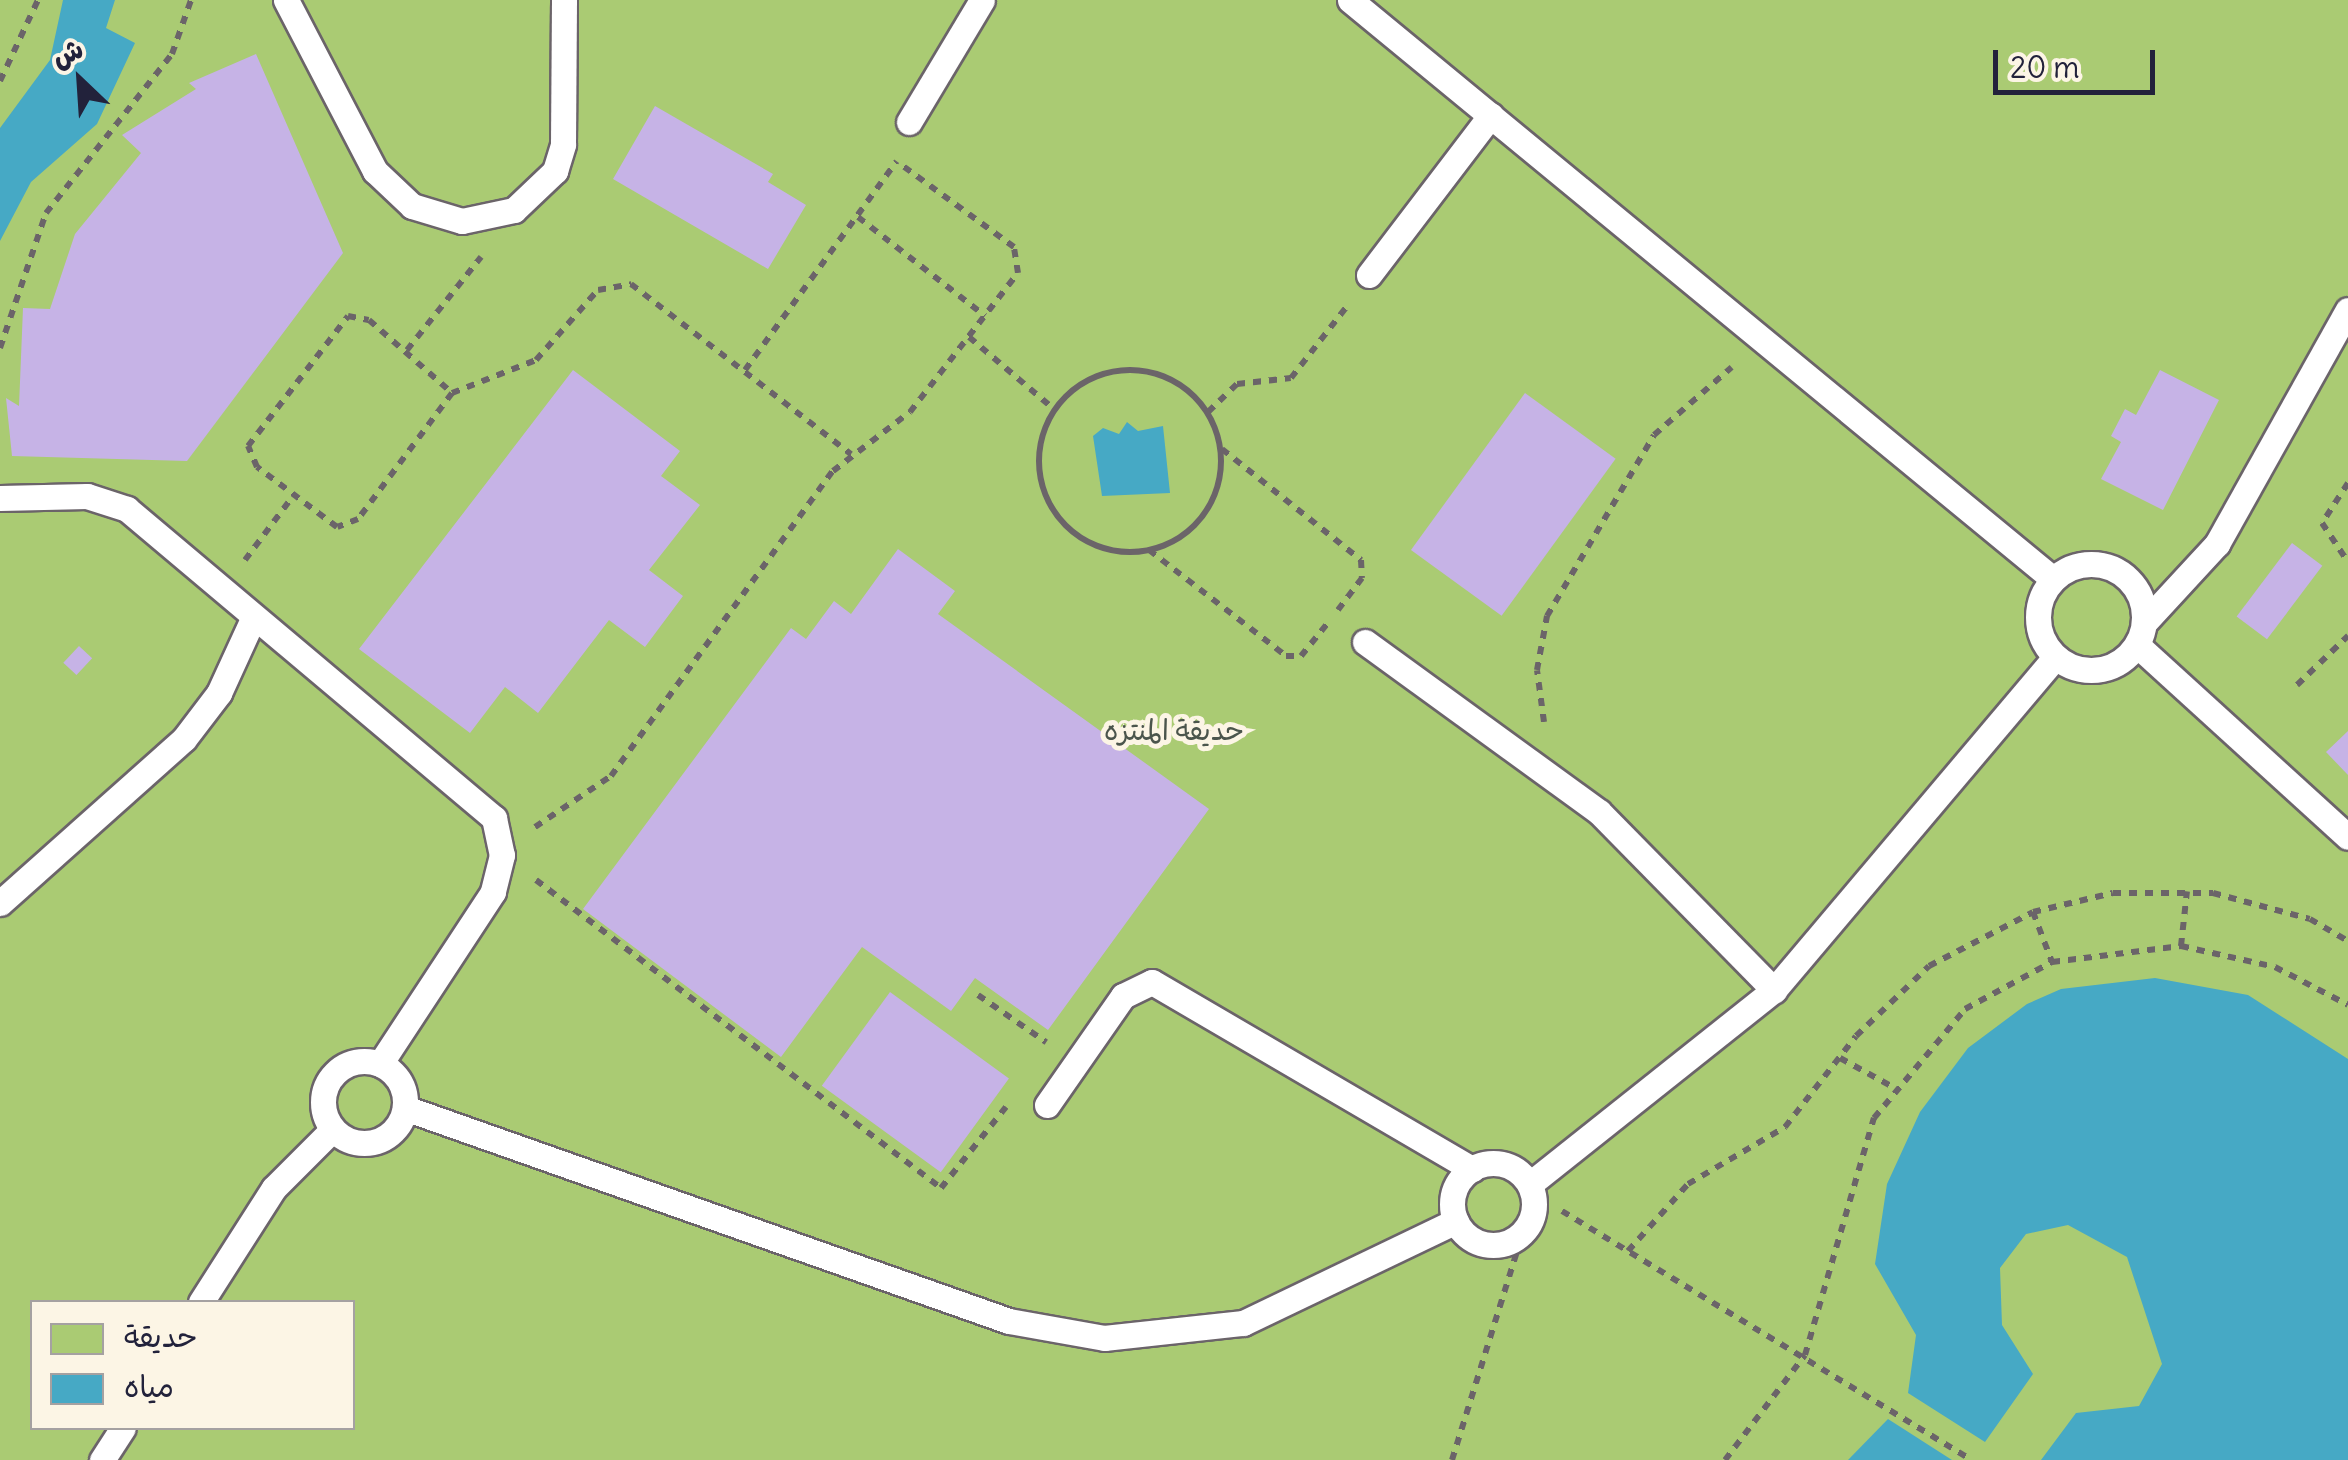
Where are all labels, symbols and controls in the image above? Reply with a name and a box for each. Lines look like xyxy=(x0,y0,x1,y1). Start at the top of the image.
north arrow xyxy=(30,30,130,130)
text: ش xyxy=(46,30,89,76)
scale bar xyxy=(1998,30,2160,92)
text: 20 m xyxy=(2010,48,2080,86)
park label: حديقة المنتزه xyxy=(1104,713,1244,747)
legend xyxy=(30,1300,355,1430)
text: حديقة xyxy=(124,1317,198,1355)
text: مياه xyxy=(124,1367,174,1405)

